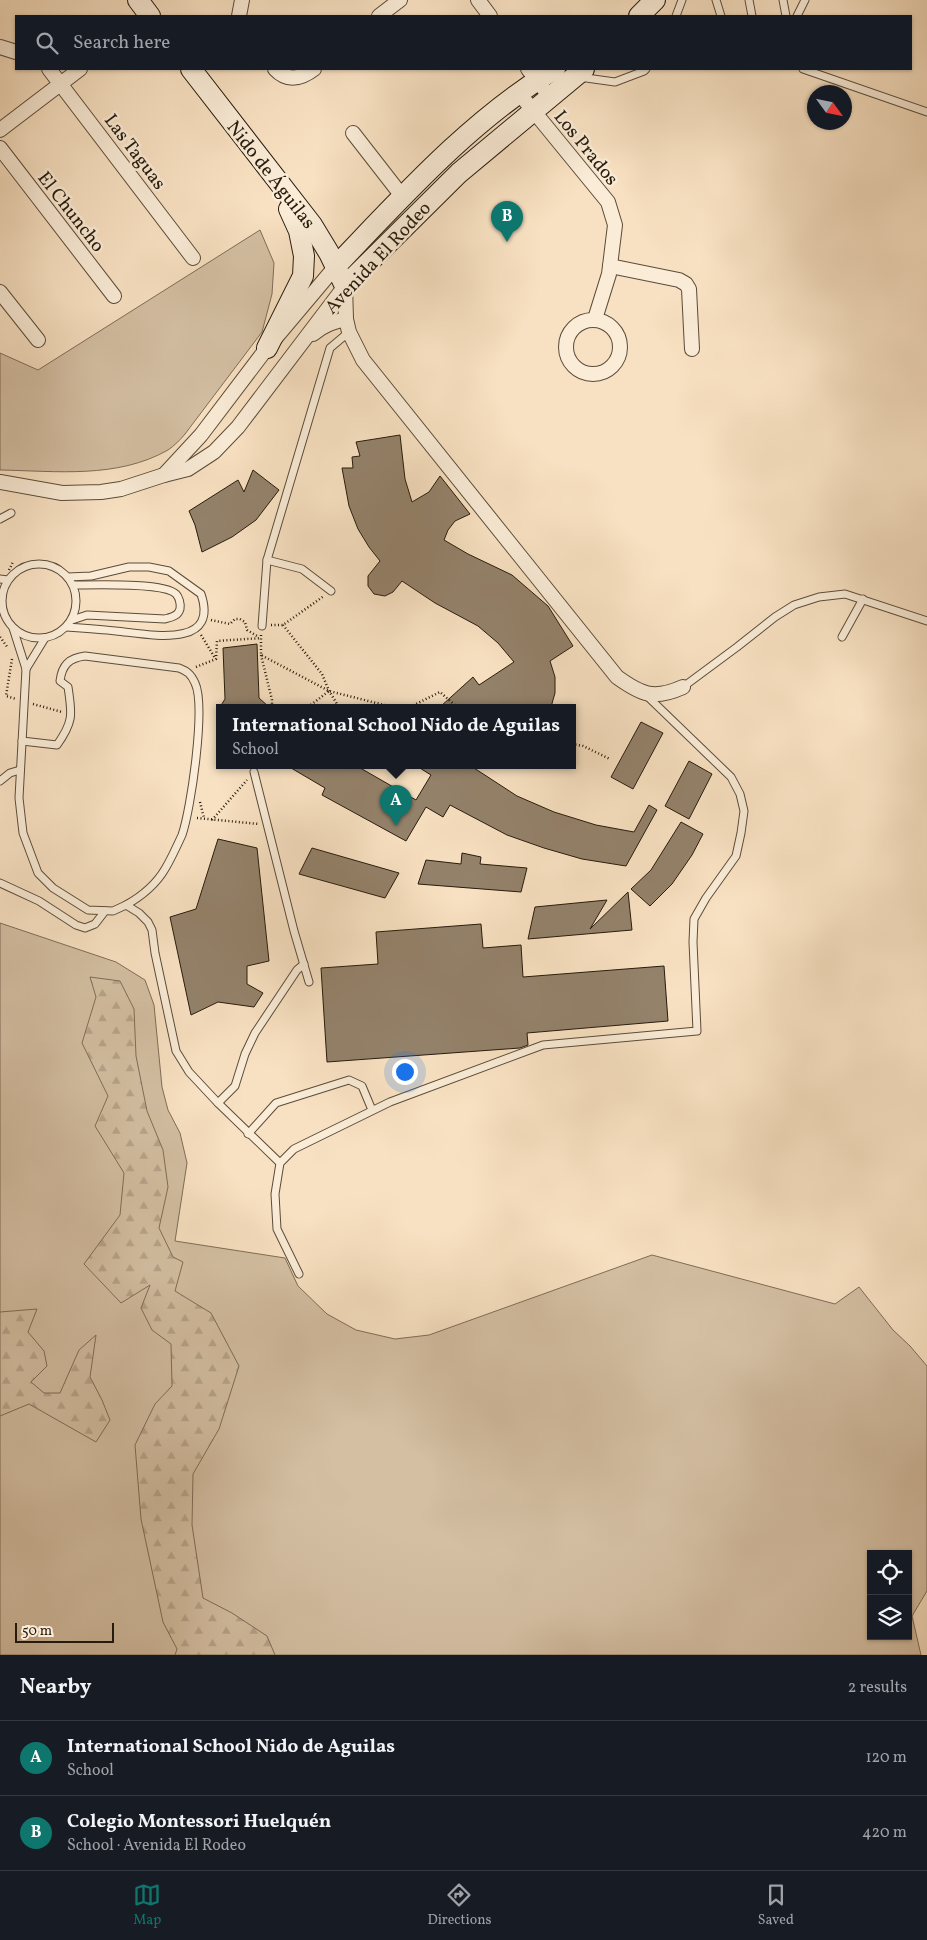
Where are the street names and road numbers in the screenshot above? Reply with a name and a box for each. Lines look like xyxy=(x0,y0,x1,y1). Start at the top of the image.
street label: Los Prados xyxy=(547,105,624,191)
street label: Las Taguas xyxy=(97,109,172,196)
street label: Nido de Águilas xyxy=(220,116,321,235)
street label: El Chuncho xyxy=(31,166,110,258)
street label: Avenida El Rodeo xyxy=(319,196,438,320)

